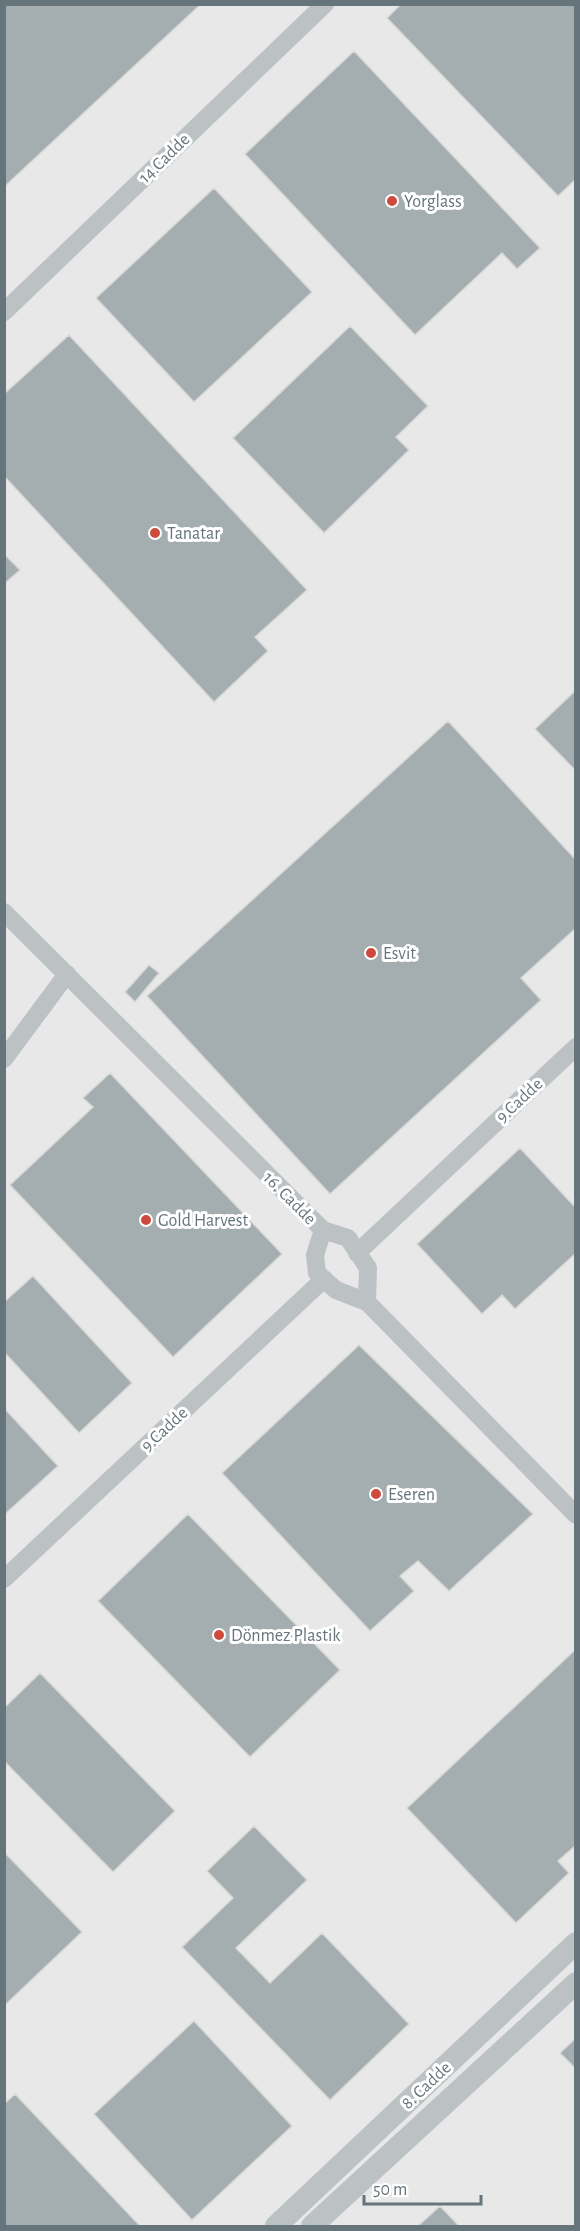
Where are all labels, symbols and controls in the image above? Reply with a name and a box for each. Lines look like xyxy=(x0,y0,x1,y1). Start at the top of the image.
street label: 14.Cadde xyxy=(136,130,194,187)
place label: Yorglass xyxy=(404,193,462,211)
marker: Yorglass xyxy=(385,194,399,208)
place label: Tanatar xyxy=(167,525,220,543)
marker: Tanatar xyxy=(148,526,162,540)
place label: Esvit xyxy=(383,945,416,963)
marker: Esvit xyxy=(364,946,378,960)
street label: 9.Cadde xyxy=(493,1075,546,1127)
street label: 16. Cadde xyxy=(259,1169,319,1229)
place label: Gold Harvest xyxy=(158,1212,248,1230)
marker: Gold Harvest xyxy=(139,1213,153,1227)
street label: 9.Cadde xyxy=(138,1404,191,1456)
place label: Eseren xyxy=(388,1486,435,1504)
marker: Eseren xyxy=(369,1487,383,1501)
place label: Dönmez Plastik xyxy=(231,1627,341,1645)
marker: Dönmez Plastik xyxy=(212,1628,226,1642)
street label: 8. Cadde xyxy=(399,2059,455,2113)
scale bar xyxy=(364,2168,481,2206)
text: 50 m xyxy=(373,2181,407,2199)

